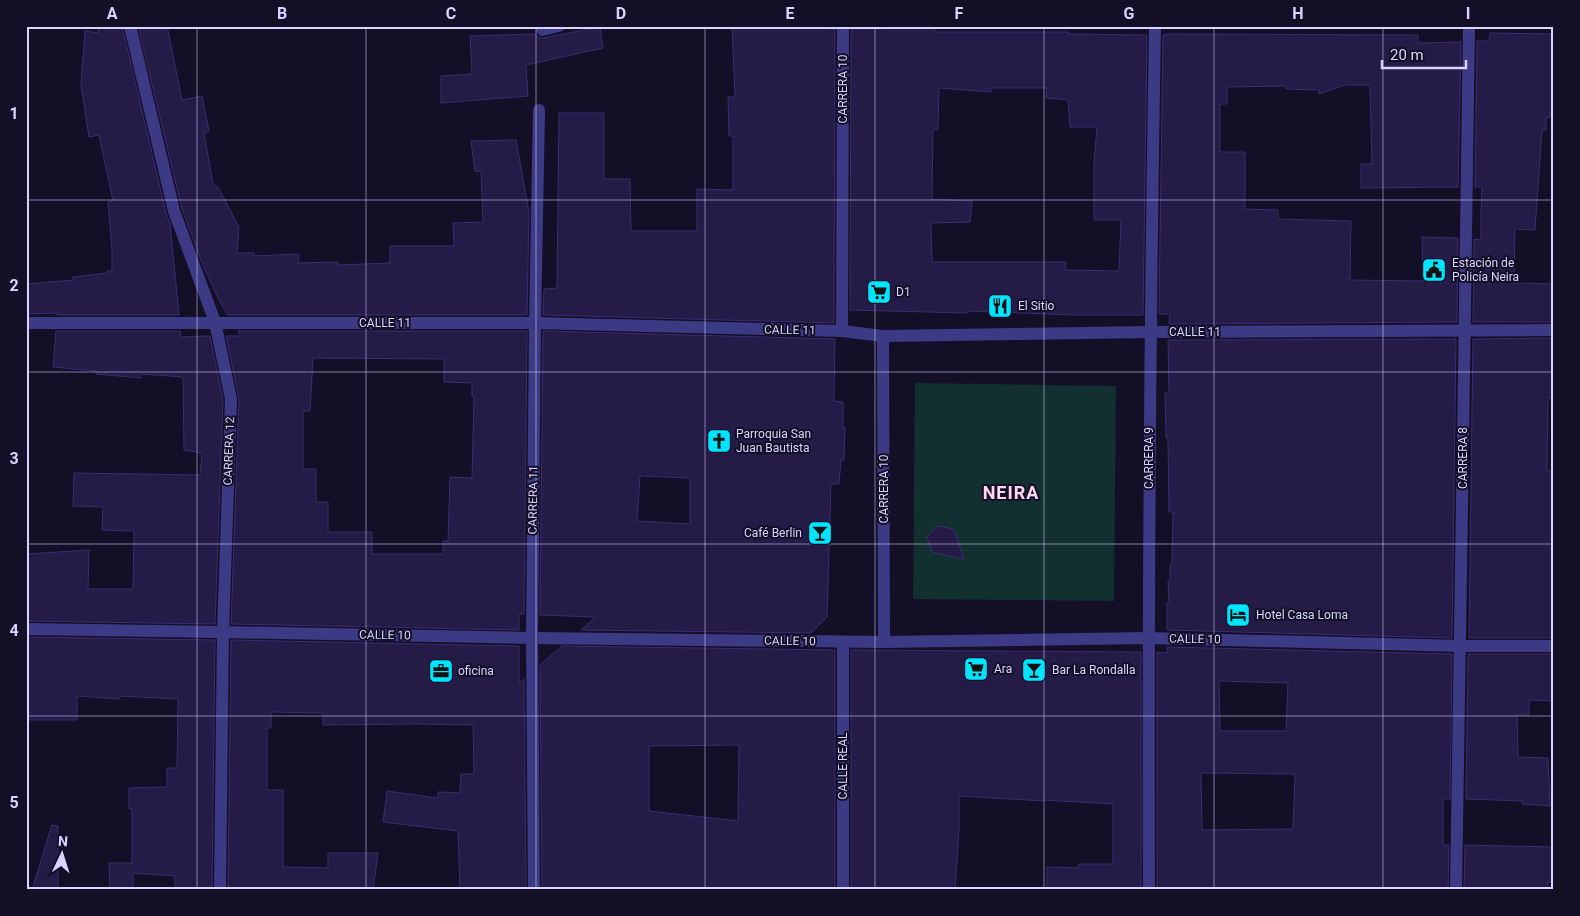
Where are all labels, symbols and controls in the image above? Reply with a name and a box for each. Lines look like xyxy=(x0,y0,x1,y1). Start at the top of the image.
text: A xyxy=(107,4,118,23)
text: B xyxy=(277,4,287,23)
text: C xyxy=(446,4,456,23)
text: D xyxy=(616,4,626,23)
text: E xyxy=(786,4,795,23)
text: F xyxy=(955,4,964,23)
text: G xyxy=(1124,4,1135,23)
text: H xyxy=(1292,4,1304,23)
text: I xyxy=(1466,4,1470,23)
scale bar xyxy=(1382,38,1466,70)
text: 20 m xyxy=(1390,46,1424,64)
street label: CARRERA 10 xyxy=(836,54,850,123)
text: 1 xyxy=(9,104,19,123)
place label: Estación de Policía Neira xyxy=(1452,256,1519,284)
public building icon: Estación de Policía Neira xyxy=(1421,257,1447,283)
text: 2 xyxy=(9,276,19,295)
supermarket icon: D1 xyxy=(866,279,892,305)
place label: D1 xyxy=(896,285,911,299)
restaurant icon: El Sitio xyxy=(987,293,1013,319)
place label: El Sitio xyxy=(1018,299,1055,313)
street label: CALLE 11 xyxy=(359,316,411,330)
street label: CALLE 11 xyxy=(764,323,816,337)
street label: CALLE 11 xyxy=(1169,325,1221,339)
street label: CARRERA 12 xyxy=(221,416,237,486)
place label: Parroquia San Juan Bautista xyxy=(736,427,811,455)
street label: CARRERA 9 xyxy=(1142,427,1156,489)
street label: CARRERA 8 xyxy=(1456,427,1470,489)
church icon: Parroquia San Juan Bautista xyxy=(706,428,732,454)
text: 3 xyxy=(9,449,19,468)
street label: CARRERA 10 xyxy=(877,454,891,523)
street label: CARRERA 11 xyxy=(525,465,541,535)
district label: NEIRA xyxy=(983,482,1039,503)
bar icon: Café Berlin xyxy=(807,520,833,546)
place label: Café Berlin xyxy=(744,526,802,540)
hotel icon: Hotel Casa Loma xyxy=(1225,602,1251,628)
place label: Hotel Casa Loma xyxy=(1256,608,1348,622)
text: 4 xyxy=(9,621,19,640)
street label: CALLE 10 xyxy=(359,628,411,642)
street label: CALLE 10 xyxy=(1169,632,1221,646)
street label: CALLE 10 xyxy=(764,634,816,648)
supermarket icon: Ara xyxy=(963,656,989,682)
bar icon: Bar La Rondalla xyxy=(1021,657,1047,683)
office icon: oficina xyxy=(428,658,454,684)
place label: Ara xyxy=(994,662,1012,676)
place label: Bar La Rondalla xyxy=(1052,663,1136,677)
place label: oficina xyxy=(458,664,494,678)
street label: CALLE REAL xyxy=(836,732,850,799)
text: 5 xyxy=(9,793,19,812)
north arrow xyxy=(38,828,88,878)
text: N xyxy=(57,833,68,849)

